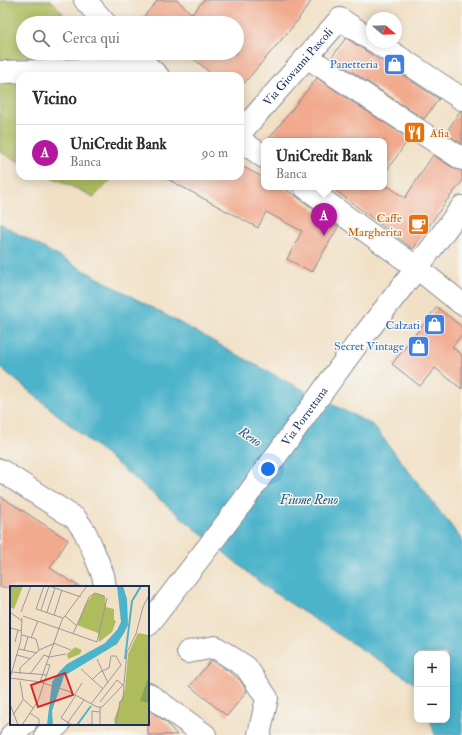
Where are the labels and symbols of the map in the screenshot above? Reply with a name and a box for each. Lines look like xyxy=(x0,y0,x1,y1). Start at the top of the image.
north arrow xyxy=(366,12,402,48)
street label: Via Giovanni Pascoli xyxy=(260,25,336,109)
shop icon: Panetteria xyxy=(381,51,407,77)
place label: Panetteria xyxy=(330,57,379,72)
restaurant icon: Afia xyxy=(401,120,427,146)
place label: Afia xyxy=(429,126,450,141)
pin: A xyxy=(311,203,337,236)
place label: Caffe Margherita xyxy=(347,211,403,240)
cafe icon: Caffe Margherita xyxy=(405,212,431,238)
shop icon: Calzati xyxy=(422,312,448,338)
place label: Calzati xyxy=(385,318,420,333)
shop icon: Secret Vintage xyxy=(406,333,432,359)
place label: Secret Vintage xyxy=(334,339,404,354)
street label: Via Porrettana xyxy=(278,383,332,449)
water label: Reno xyxy=(235,423,265,451)
your location xyxy=(258,459,278,479)
water label: Fiume Reno xyxy=(279,492,339,508)
inset map xyxy=(10,586,149,725)

